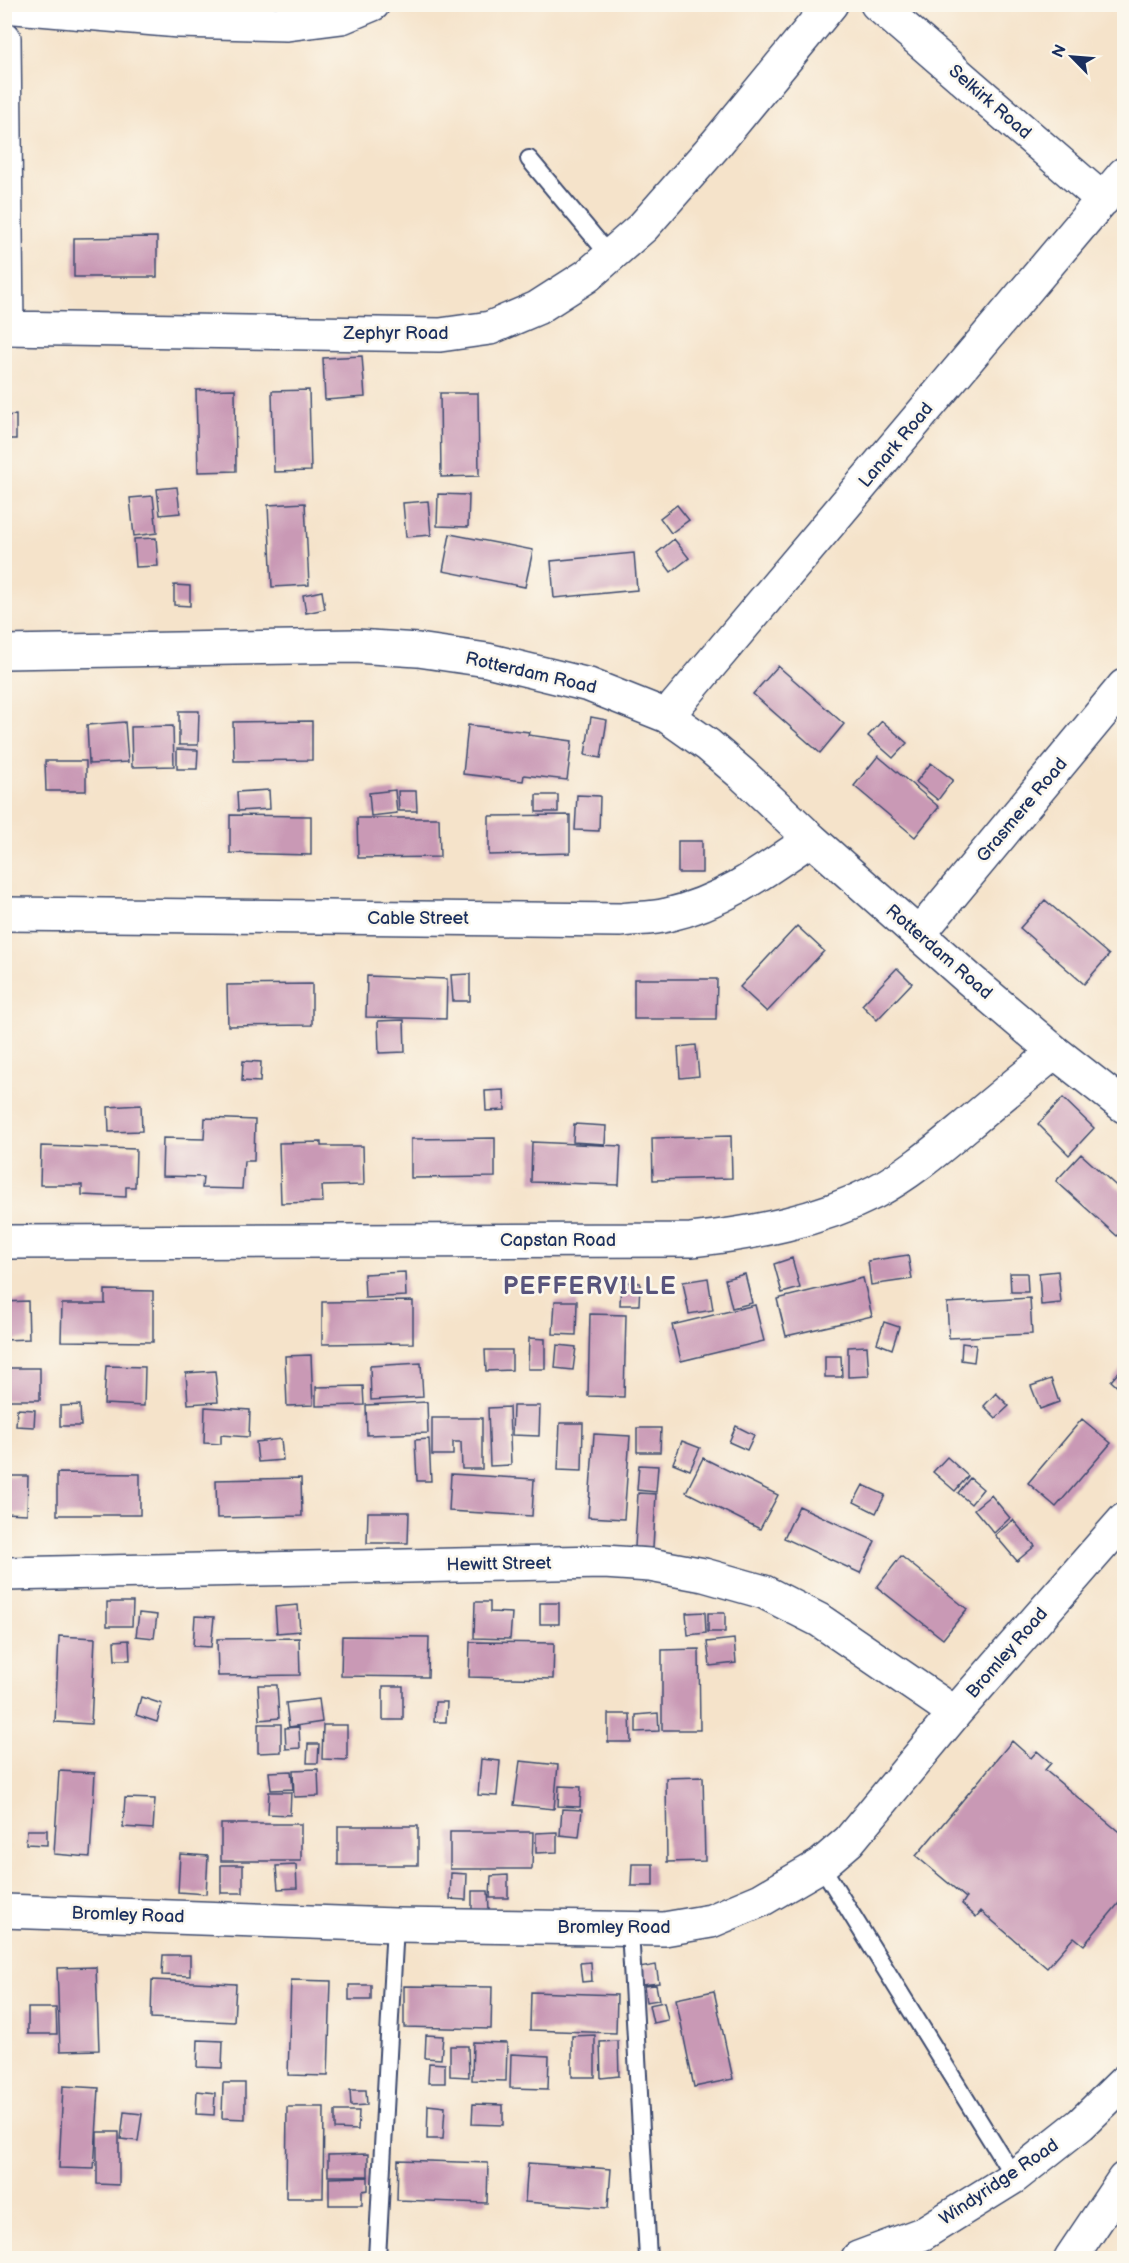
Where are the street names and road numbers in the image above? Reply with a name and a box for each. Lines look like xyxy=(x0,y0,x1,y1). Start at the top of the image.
street label: Selkirk Road xyxy=(945,61,1035,143)
street label: Zephyr Road xyxy=(342,323,449,344)
street label: Lanark Road xyxy=(855,398,937,492)
street label: Rotterdam Road xyxy=(463,648,599,698)
street label: Grasmere Road xyxy=(972,754,1072,866)
street label: Rotterdam Road xyxy=(882,900,996,1004)
street label: Cable Street xyxy=(367,908,469,929)
street label: Capstan Road xyxy=(500,1230,616,1251)
street label: Hewitt Street xyxy=(446,1553,552,1575)
street label: Bromley Road xyxy=(962,1603,1052,1703)
street label: Bromley Road xyxy=(71,1903,185,1927)
street label: Bromley Road xyxy=(557,1917,671,1938)
street label: Windyridge Road xyxy=(936,2134,1062,2230)

